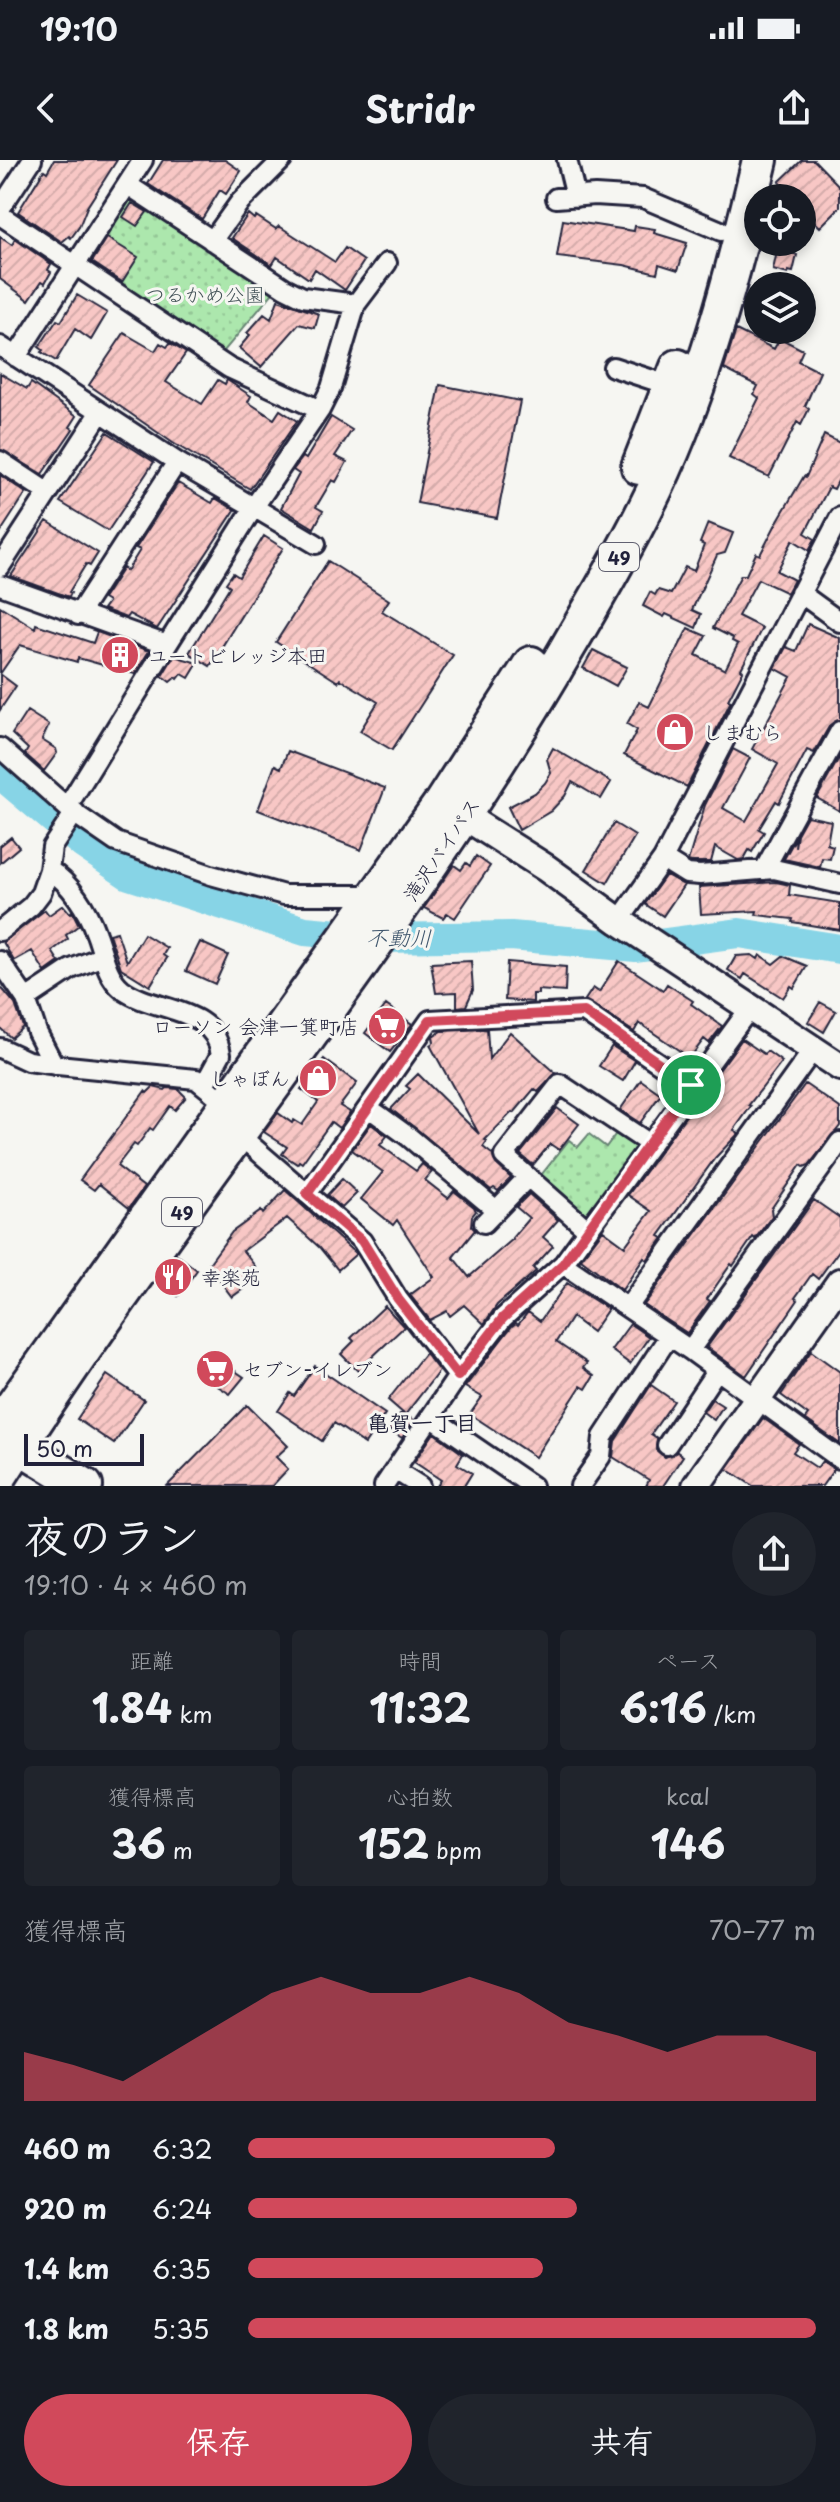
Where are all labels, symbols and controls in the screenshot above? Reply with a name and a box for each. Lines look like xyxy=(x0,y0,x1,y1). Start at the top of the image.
text: 19:10 xyxy=(40,6,118,51)
text: Stridr xyxy=(365,81,475,135)
icon: back xyxy=(24,86,68,130)
icon: share xyxy=(772,86,816,130)
map controls xyxy=(744,184,816,344)
button: locate xyxy=(744,184,816,256)
button: layers xyxy=(744,272,816,344)
park label: つるかめ公園 xyxy=(145,279,265,309)
road number: 49 xyxy=(599,543,639,571)
building icon: ユートビレッジ本田 xyxy=(99,634,141,676)
place label: ユートビレッジ本田 xyxy=(148,640,327,670)
shop icon: しまむら xyxy=(654,711,696,753)
place label: しまむら xyxy=(703,717,783,747)
street label: 滝沢バイパス xyxy=(395,791,487,907)
water label: 不動川 xyxy=(366,919,432,953)
supermarket icon: ローソン 会津一箕町店 xyxy=(366,1005,408,1047)
place label: ローソン 会津一箕町店 xyxy=(153,1011,359,1041)
pin xyxy=(657,1051,725,1119)
shop icon: しゃぼん xyxy=(297,1057,339,1099)
place label: しゃぼん xyxy=(210,1063,290,1093)
icon: arrive xyxy=(669,1063,713,1107)
road number: 49 xyxy=(162,1198,202,1226)
restaurant icon: 幸楽苑 xyxy=(152,1256,194,1298)
place label: 幸楽苑 xyxy=(201,1262,261,1292)
supermarket icon: セブン-イレブン xyxy=(194,1348,236,1390)
place label: セブン-イレブン xyxy=(243,1354,393,1384)
district label: 亀賀一丁目 xyxy=(367,1405,477,1438)
scale bar xyxy=(24,1430,144,1466)
text: 50 m xyxy=(36,1431,93,1464)
text: 夜のラン xyxy=(24,1502,200,1568)
button: share xyxy=(732,1512,816,1596)
text: 19:10 · 4 × 460 m xyxy=(24,1565,248,1604)
text: 距離 xyxy=(130,1643,174,1676)
text: 時間 xyxy=(398,1643,442,1676)
text: ペース xyxy=(656,1643,720,1676)
text: 1.84 xyxy=(91,1676,172,1737)
text: 11:32 xyxy=(369,1676,471,1737)
text: 6:16 xyxy=(620,1676,707,1737)
text: km xyxy=(172,1697,213,1730)
text: /km xyxy=(707,1697,756,1730)
text: 獲得標高 xyxy=(108,1779,196,1812)
text: 心拍数 xyxy=(387,1779,453,1812)
text: kcal xyxy=(666,1779,710,1812)
text: 36 xyxy=(111,1812,166,1873)
text: 152 xyxy=(358,1812,429,1873)
text: 146 xyxy=(650,1812,726,1873)
text: m xyxy=(166,1833,193,1866)
text: bpm xyxy=(429,1833,482,1866)
text: 獲得標高 xyxy=(24,1910,128,1949)
text: 70–77 m xyxy=(709,1910,816,1949)
text: 460 m xyxy=(24,2129,111,2168)
text: 6:32 xyxy=(152,2129,213,2168)
text: 920 m xyxy=(24,2189,107,2228)
text: 6:24 xyxy=(152,2189,213,2228)
text: 1.4 km xyxy=(24,2249,109,2288)
text: 6:35 xyxy=(152,2249,211,2288)
text: 1.8 km xyxy=(24,2309,109,2348)
text: 5:35 xyxy=(152,2309,209,2348)
button: 保存 xyxy=(24,2394,412,2486)
button: 共有 xyxy=(428,2394,816,2486)

